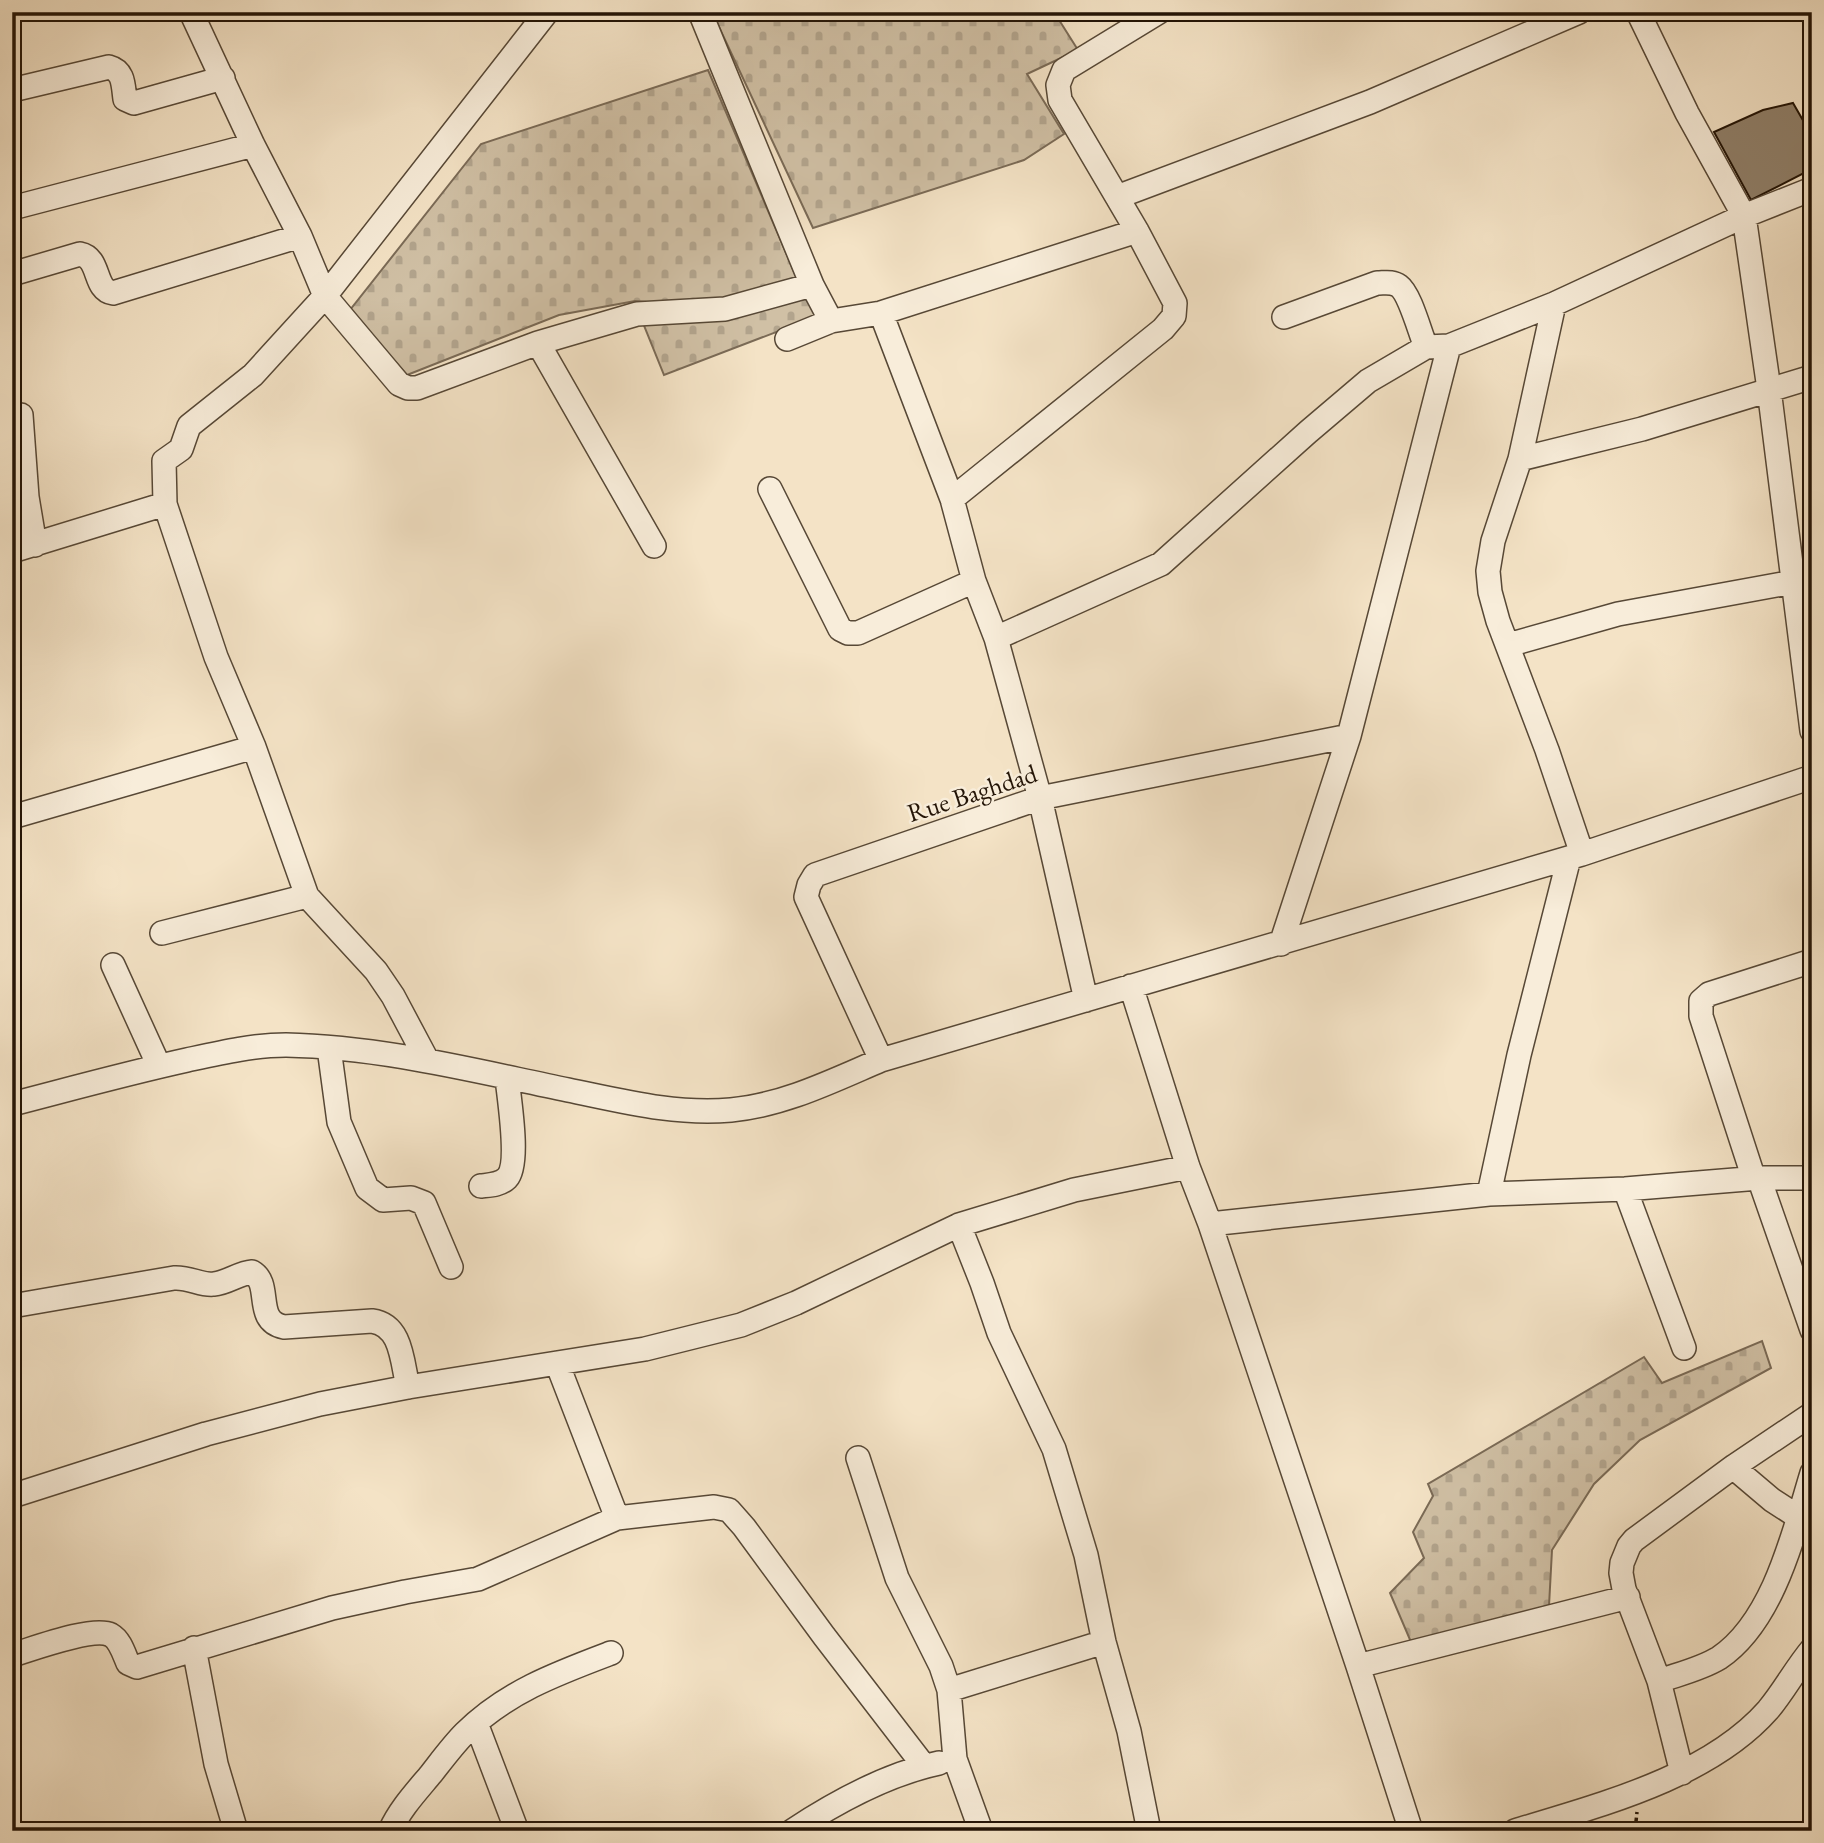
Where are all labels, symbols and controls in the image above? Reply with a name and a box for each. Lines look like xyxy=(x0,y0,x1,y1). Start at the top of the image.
street label: Rue Baghdad xyxy=(903,756,1042,830)

